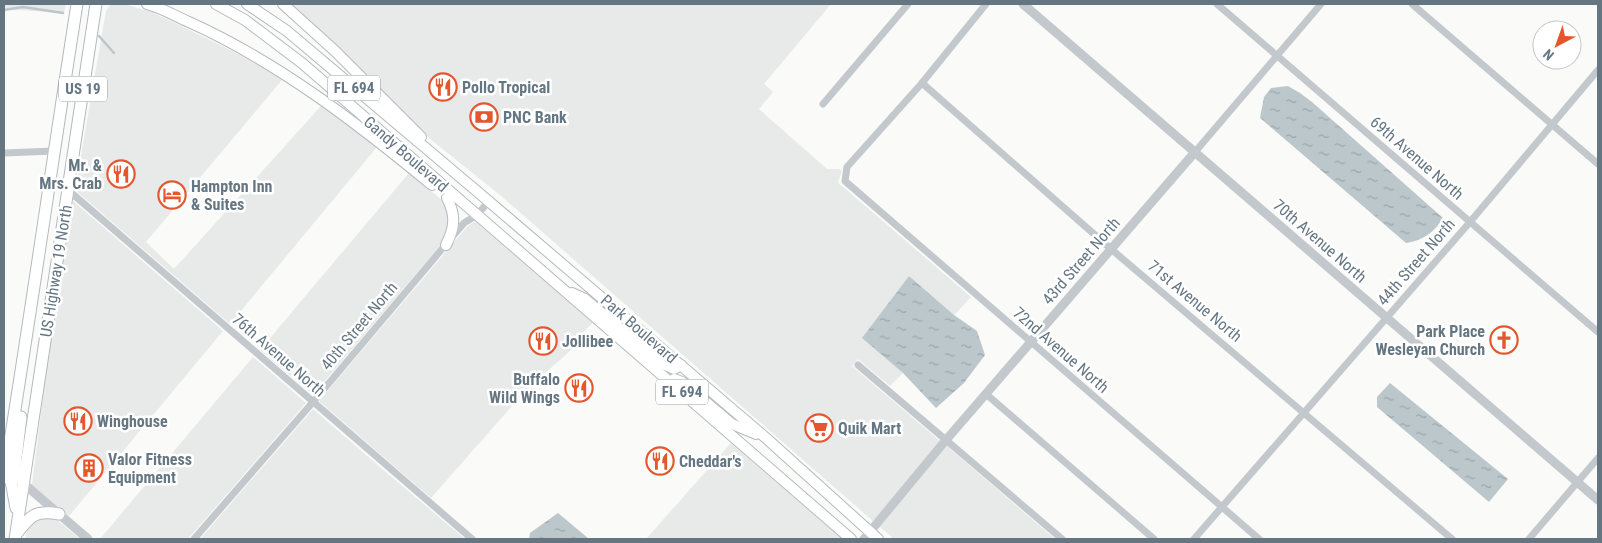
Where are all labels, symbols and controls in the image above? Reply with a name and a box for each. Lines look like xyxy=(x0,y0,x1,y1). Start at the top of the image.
north arrow xyxy=(1532,20,1582,70)
text: N xyxy=(1540,46,1557,64)
restaurant icon: Pollo Tropical xyxy=(428,72,458,102)
road number: US 19 xyxy=(59,76,107,102)
road number: FL 694 xyxy=(328,76,380,100)
place label: Pollo Tropical xyxy=(462,78,550,97)
bank icon: PNC Bank xyxy=(469,102,499,132)
place label: PNC Bank xyxy=(503,108,567,127)
street label: Gandy Boulevard xyxy=(360,112,452,196)
street label: 69th Avenue North xyxy=(1366,112,1468,204)
place label: Mr. & Mrs. Crab xyxy=(39,156,102,193)
restaurant icon: Mr. & Mrs. Crab xyxy=(106,159,136,189)
place label: Hampton Inn & Suites xyxy=(191,177,273,214)
hotel icon: Hampton Inn & Suites xyxy=(157,180,187,210)
street label: 70th Avenue North xyxy=(1269,195,1371,287)
street label: US Highway 19 North xyxy=(36,204,76,338)
street label: 43rd Street North xyxy=(1038,214,1124,308)
street label: 44th Street North xyxy=(1373,215,1459,309)
street label: 71st Avenue North xyxy=(1144,256,1246,346)
street label: 40th Street North xyxy=(317,278,401,374)
street label: Park Boulevard xyxy=(597,291,681,367)
street label: 72nd Avenue North xyxy=(1009,303,1113,397)
street label: 76th Avenue North xyxy=(228,309,330,401)
place label: Park Place Wesleyan Church xyxy=(1375,322,1485,359)
church icon: Park Place Wesleyan Church xyxy=(1489,325,1519,355)
restaurant icon: Jollibee xyxy=(528,326,558,356)
place label: Jollibee xyxy=(562,332,613,351)
place label: Buffalo Wild Wings xyxy=(489,370,560,407)
restaurant icon: Buffalo Wild Wings xyxy=(564,373,594,403)
road number: FL 694 xyxy=(656,380,708,404)
restaurant icon: Winghouse xyxy=(63,406,93,436)
place label: Winghouse xyxy=(97,412,168,431)
supermarket icon: Quik Mart xyxy=(804,413,834,443)
place label: Quik Mart xyxy=(838,419,901,438)
restaurant icon: Cheddar's xyxy=(645,446,675,476)
place label: Valor Fitness Equipment xyxy=(108,450,192,487)
place label: Cheddar's xyxy=(679,452,742,471)
building icon: Valor Fitness Equipment xyxy=(74,453,104,483)

